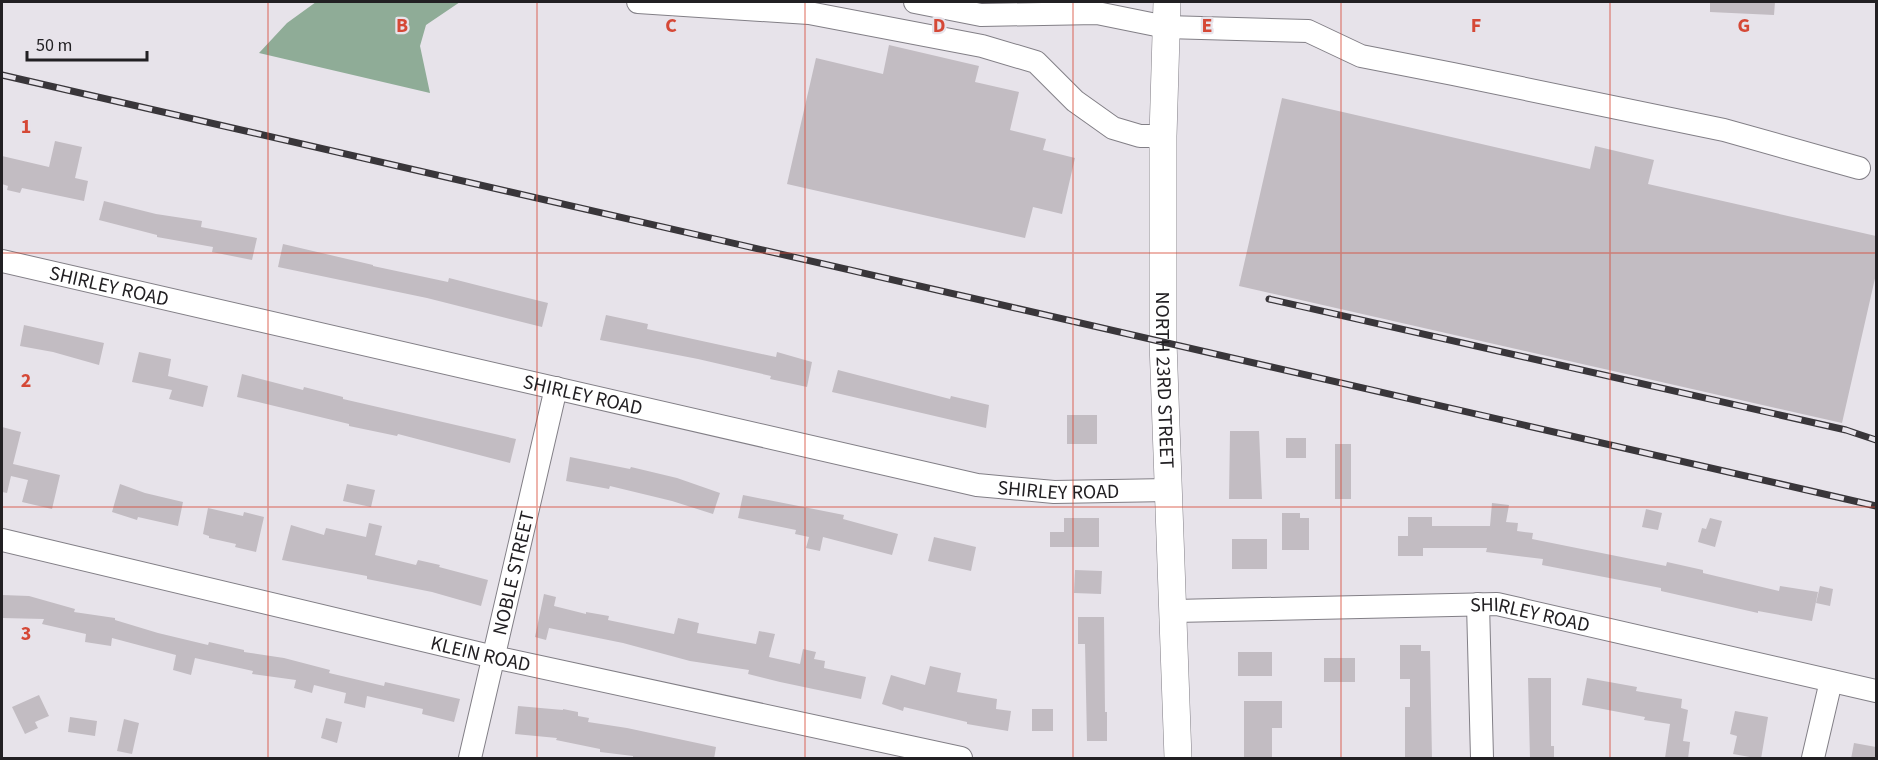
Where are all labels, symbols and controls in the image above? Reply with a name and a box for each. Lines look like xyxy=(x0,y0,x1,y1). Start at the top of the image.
text: B xyxy=(396,12,408,40)
text: C xyxy=(665,12,677,40)
text: D xyxy=(933,12,945,40)
text: E xyxy=(1202,12,1212,40)
text: F xyxy=(1471,12,1481,40)
text: G xyxy=(1738,12,1750,40)
scale bar xyxy=(27,24,147,62)
text: 50 m xyxy=(36,33,72,58)
text: 1 xyxy=(21,113,31,141)
street label: SHIRLEY ROAD xyxy=(46,259,172,314)
street label: NORTH 23RD STREET xyxy=(1148,291,1181,469)
text: 2 xyxy=(21,367,31,395)
street label: SHIRLEY ROAD xyxy=(520,368,645,423)
street label: SHIRLEY ROAD xyxy=(996,474,1119,507)
street label: NOBLE STREET xyxy=(486,508,542,638)
street label: SHIRLEY ROAD xyxy=(1470,591,1592,640)
text: 3 xyxy=(21,620,31,648)
street label: KLEIN ROAD xyxy=(428,629,533,680)

